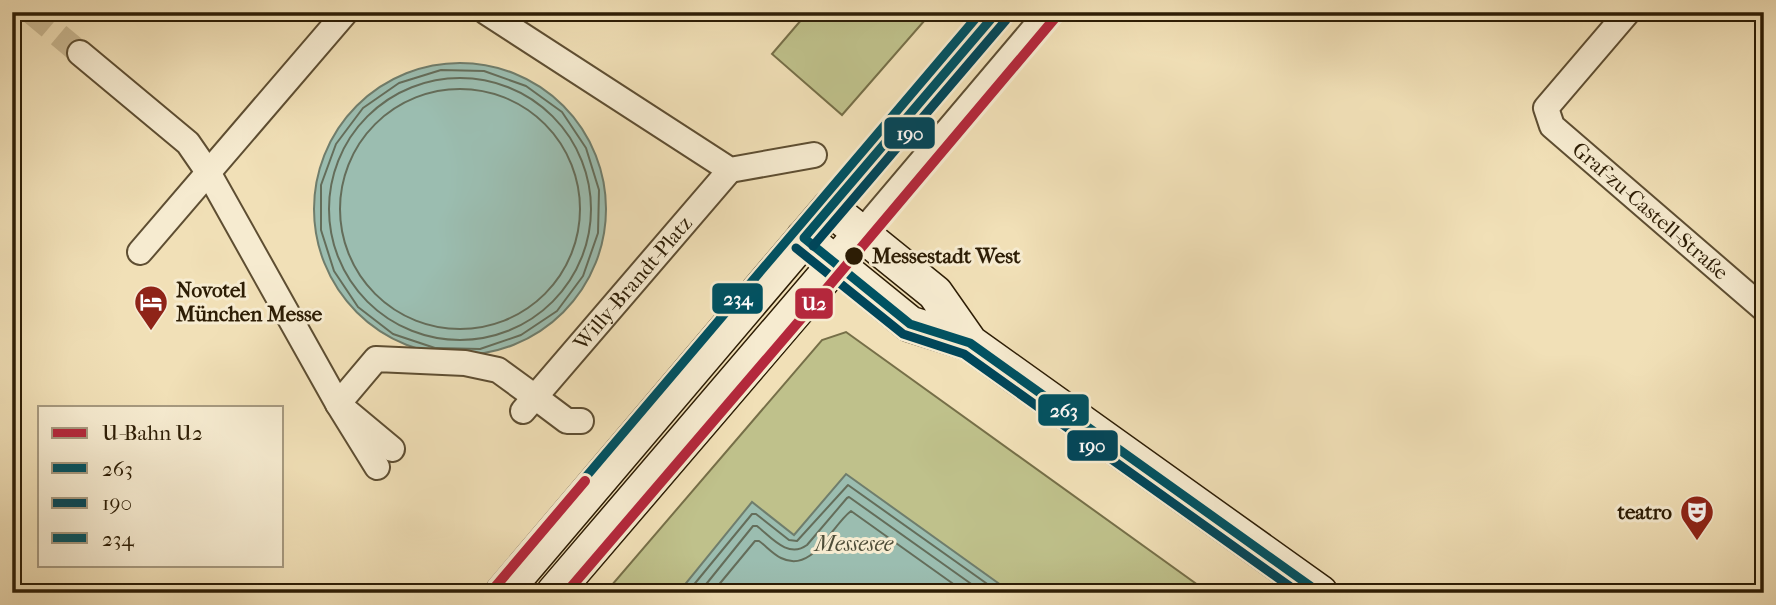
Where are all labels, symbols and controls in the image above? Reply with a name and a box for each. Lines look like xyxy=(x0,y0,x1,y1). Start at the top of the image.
line badge: 190 xyxy=(883,116,936,150)
text: 190 xyxy=(896,123,924,145)
street label: Graf-zu-Castell-Straße xyxy=(1567,137,1733,285)
street label: Willy-Brandt-Platz xyxy=(568,211,697,356)
place label: Messestadt West xyxy=(871,244,1021,268)
marker: Messestadt West xyxy=(843,245,865,267)
place label: Novotel München Messe xyxy=(175,278,323,326)
line badge: 234 xyxy=(711,282,764,315)
hotel icon: Novotel München Messe xyxy=(132,283,170,332)
line badge: U2 xyxy=(794,287,834,320)
text: 234 xyxy=(724,288,753,310)
text: U2 xyxy=(801,293,826,315)
line badge: 263 xyxy=(1037,393,1090,427)
text: 263 xyxy=(1050,400,1078,422)
legend xyxy=(38,406,284,566)
text: U-Bahn U2 xyxy=(102,421,203,445)
line badge: 190 xyxy=(1066,429,1119,462)
text: 190 xyxy=(1078,435,1106,457)
text: 263 xyxy=(102,457,133,481)
text: 190 xyxy=(102,491,132,515)
theatre icon: teatro xyxy=(1678,493,1716,542)
place label: teatro xyxy=(1616,500,1672,524)
text: 234 xyxy=(102,527,134,551)
water label: Messesee xyxy=(813,530,894,557)

